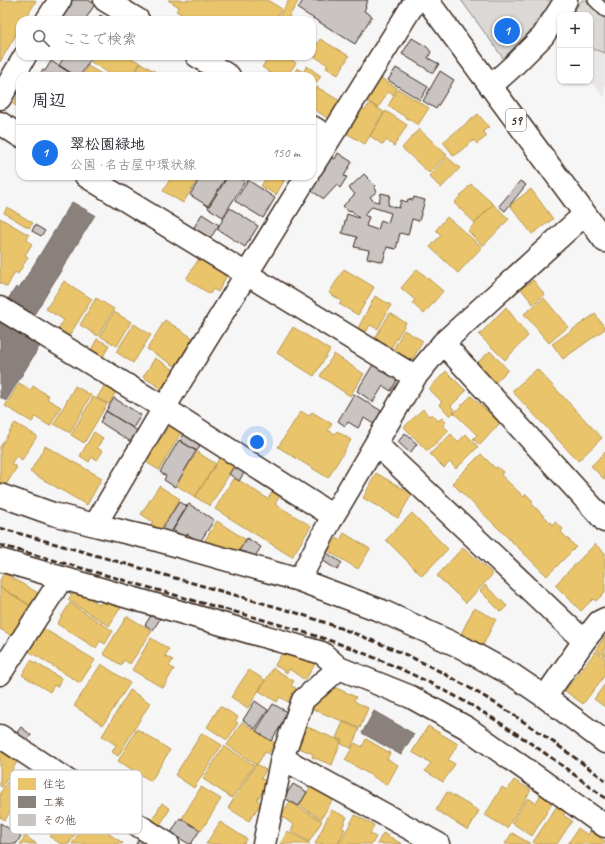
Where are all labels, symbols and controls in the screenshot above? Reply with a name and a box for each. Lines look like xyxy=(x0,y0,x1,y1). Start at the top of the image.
map controls xyxy=(557,12,593,84)
button: + xyxy=(557,12,593,48)
search box xyxy=(16,16,316,60)
pin: 1 xyxy=(494,16,520,46)
icon: search xyxy=(30,27,52,49)
text: ここで検索 xyxy=(62,30,137,49)
button: − xyxy=(557,48,593,84)
text: 周辺 xyxy=(32,90,66,111)
road number: 59 xyxy=(506,109,526,131)
text: 翠松園緑地 xyxy=(70,135,145,154)
text: 1 xyxy=(42,145,48,161)
text: 150 m xyxy=(272,145,300,161)
text: 公園 · 名古屋中環状線 xyxy=(70,157,196,173)
your location xyxy=(247,432,267,452)
legend xyxy=(10,770,142,834)
text: 住宅 xyxy=(43,777,65,791)
text: 工業 xyxy=(43,795,65,809)
text: その他 xyxy=(43,813,76,827)

